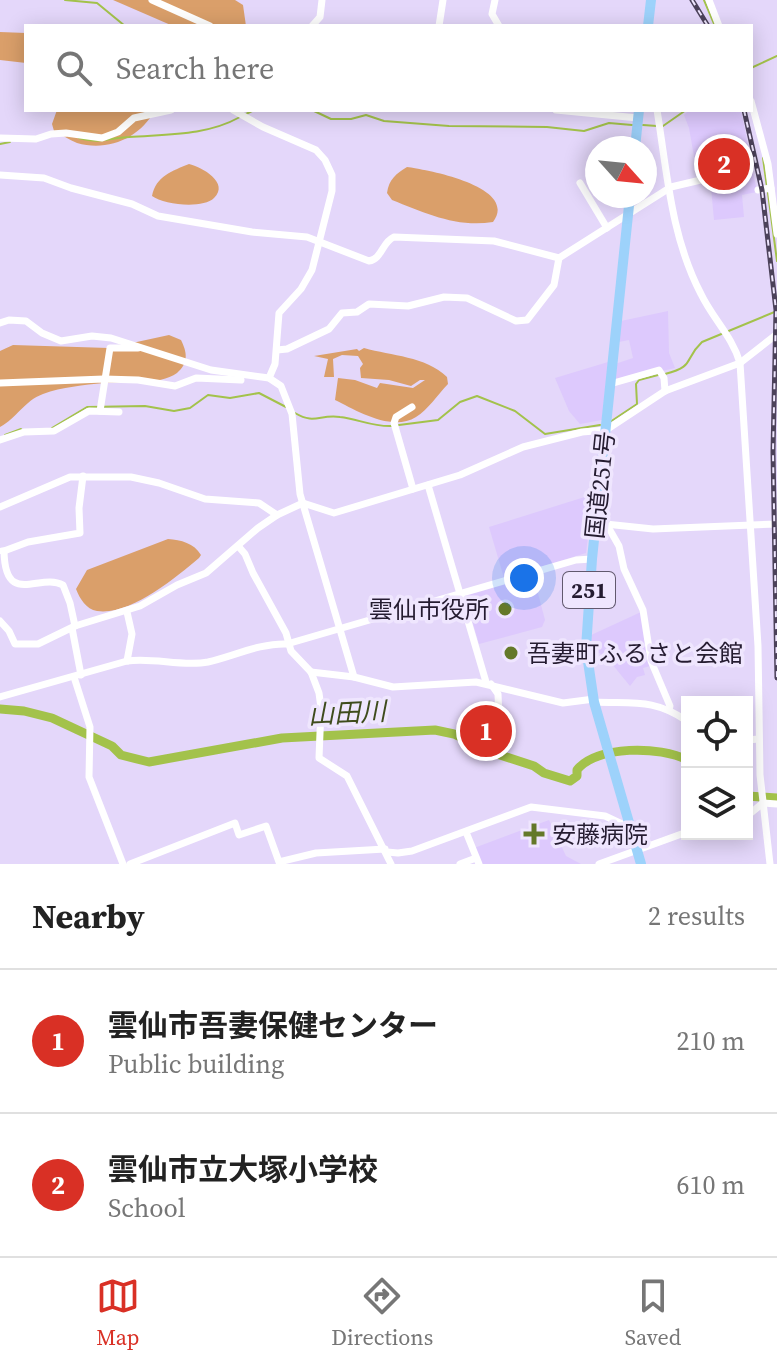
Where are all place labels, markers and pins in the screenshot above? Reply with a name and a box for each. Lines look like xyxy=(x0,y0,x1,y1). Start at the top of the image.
pin: 2 xyxy=(698,134,750,194)
place label: 雲仙市役所 xyxy=(369,593,489,626)
marker: 雲仙市役所 xyxy=(496,600,514,618)
place label: 吾妻町ふるさと会館 xyxy=(527,637,743,670)
marker: 吾妻町ふるさと会館 xyxy=(502,644,520,662)
pin: 1 xyxy=(460,701,512,761)
place label: 安藤病院 xyxy=(552,818,648,851)
marker: 安藤病院 xyxy=(523,823,545,845)

